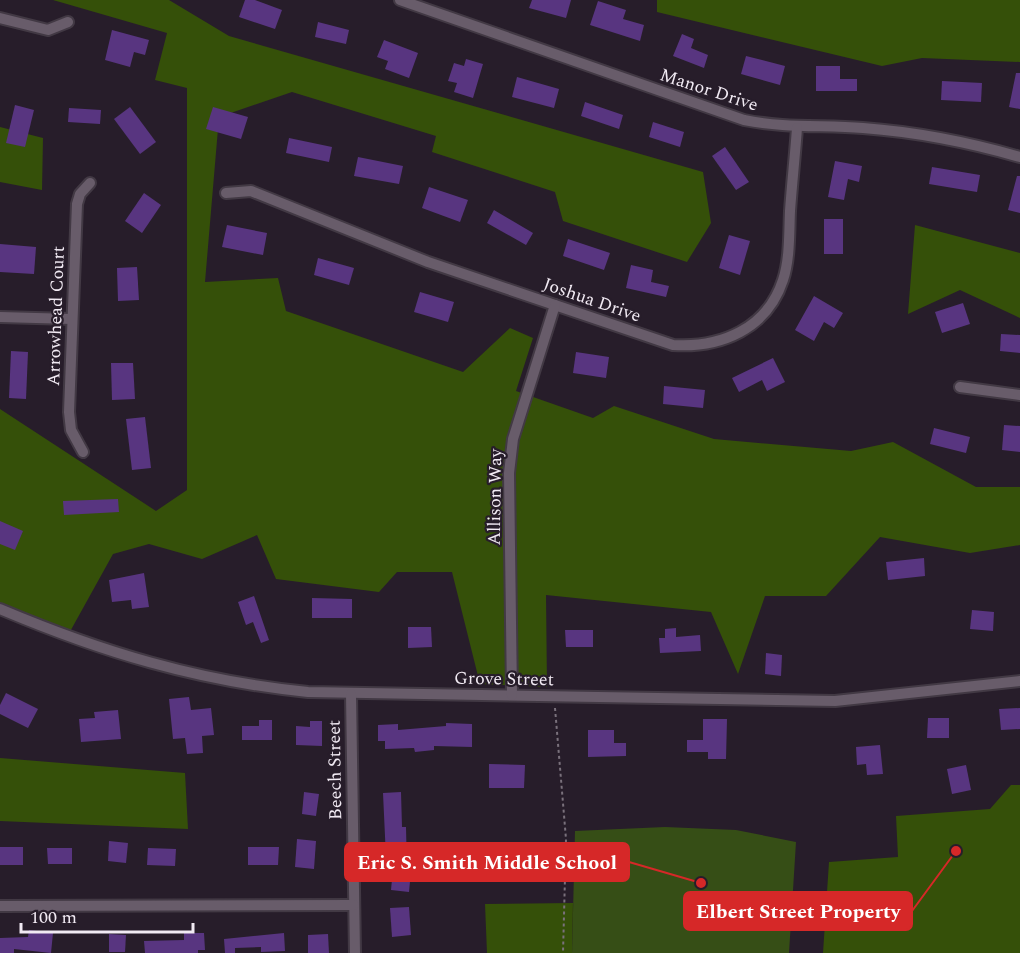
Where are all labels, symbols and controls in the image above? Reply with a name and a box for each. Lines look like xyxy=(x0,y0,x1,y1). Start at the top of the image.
street label: Manor Drive xyxy=(656,61,762,119)
street label: Arrowhead Court xyxy=(40,246,72,386)
street label: Joshua Drive xyxy=(539,271,645,329)
street label: Allison Way xyxy=(481,447,509,546)
street label: Grove Street xyxy=(454,665,554,693)
street label: Beech Street xyxy=(321,720,349,820)
callout: Eric S. Smith Middle School xyxy=(345,843,629,881)
text: Eric S. Smith Middle School xyxy=(357,848,617,878)
callout: Elbert Street Property xyxy=(684,892,912,930)
scale bar xyxy=(21,896,194,934)
text: Elbert Street Property xyxy=(696,897,902,927)
text: 100 m xyxy=(30,904,77,931)

